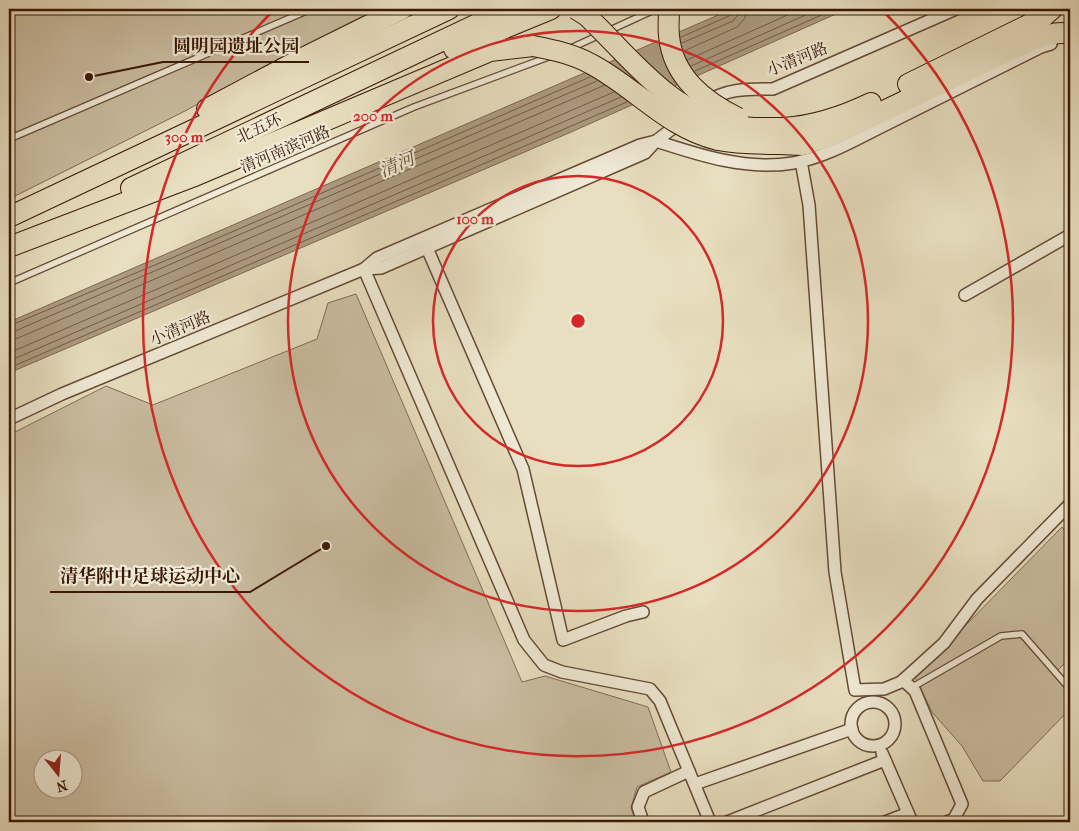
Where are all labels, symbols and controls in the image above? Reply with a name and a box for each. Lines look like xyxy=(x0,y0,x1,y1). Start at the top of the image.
callout: 圆明园遗址公园 xyxy=(163,29,309,62)
text: 圆明园遗址公园 xyxy=(173,36,299,57)
street label: 小清河路 xyxy=(764,38,830,80)
text: 200 m xyxy=(353,107,393,125)
street label: 北五环 xyxy=(233,109,285,147)
street label: 清河南滨河路 xyxy=(237,121,333,177)
text: 300 m xyxy=(165,128,204,146)
water label: 清河 xyxy=(376,147,420,182)
text: 100 m xyxy=(456,210,494,228)
street label: 小清河路 xyxy=(147,307,213,349)
centre of rings xyxy=(569,312,587,330)
callout: 清华附中足球运动中心 xyxy=(50,559,250,592)
text: 清华附中足球运动中心 xyxy=(60,566,240,587)
north arrow xyxy=(32,748,82,798)
text: N xyxy=(54,776,69,796)

